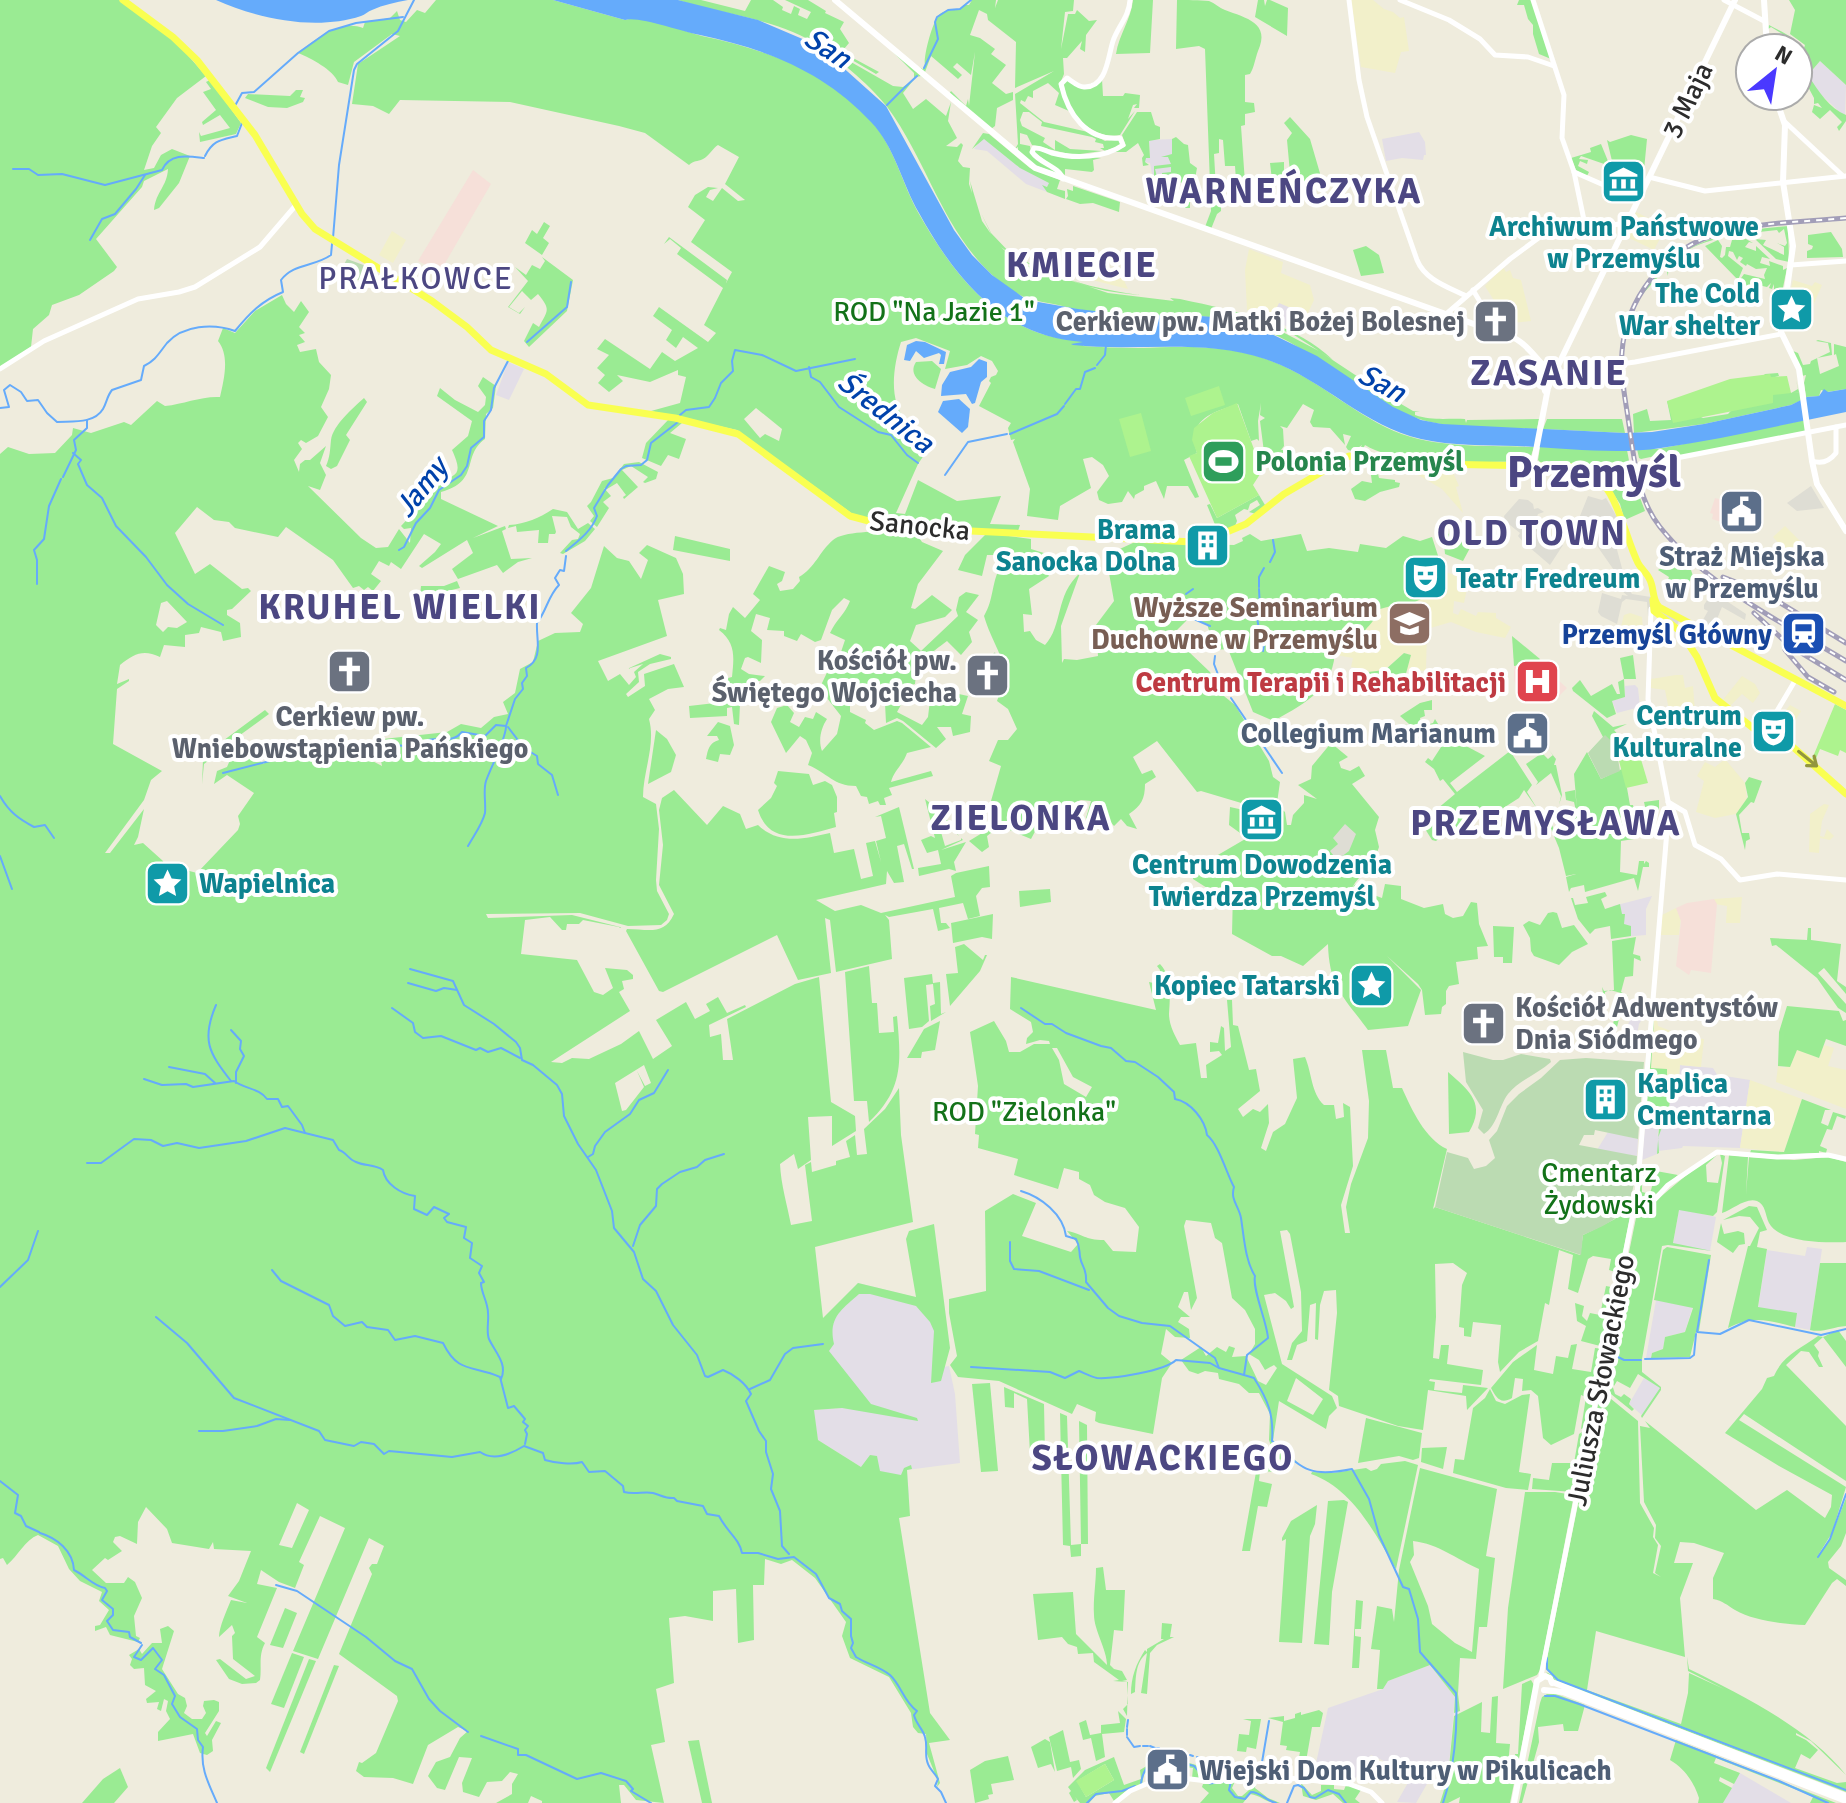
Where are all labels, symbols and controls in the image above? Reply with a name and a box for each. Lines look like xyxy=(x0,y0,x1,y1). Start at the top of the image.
water label: San xyxy=(797,20,859,78)
north arrow xyxy=(1734,32,1814,112)
text: N xyxy=(1770,40,1797,71)
street label: 3 Maja xyxy=(1655,57,1721,144)
museum icon: Archiwum Państwowe w Przemyślu xyxy=(1600,157,1648,205)
district label: WARNEŃCZYKA xyxy=(1145,168,1423,214)
place label: Archiwum Państwowe w Przemyślu xyxy=(1489,210,1759,276)
district label: KMIECIE xyxy=(1006,243,1158,288)
district label: PRAŁKOWCE xyxy=(318,259,514,298)
place label: The Cold War shelter xyxy=(1619,277,1761,343)
place icon: The Cold War shelter xyxy=(1767,285,1815,333)
park label: ROD "Na Jazie 1" xyxy=(833,295,1035,329)
church icon: Cerkiew pw. Matki Bożej Bolesnej xyxy=(1472,297,1520,345)
place label: Cerkiew pw. Matki Bożej Bolesnej xyxy=(1056,305,1465,339)
district label: ZASANIE xyxy=(1470,351,1628,396)
water label: San xyxy=(1352,356,1413,412)
water label: Średnica xyxy=(830,363,942,462)
sports icon: Polonia Przemyśl xyxy=(1200,437,1248,485)
place label: Polonia Przemyśl xyxy=(1255,445,1464,479)
district label: Przemyśl xyxy=(1507,446,1681,500)
water label: Jamy xyxy=(387,447,459,524)
public building icon: Straż Miejska w Przemyślu xyxy=(1718,487,1766,535)
street label: Sanocka xyxy=(868,504,972,548)
district label: OLD TOWN xyxy=(1437,511,1627,556)
place label: Brama Sanocka Dolna xyxy=(996,513,1176,579)
building icon: Brama Sanocka Dolna xyxy=(1183,521,1231,569)
place label: Straż Miejska w Przemyślu xyxy=(1659,540,1825,606)
theatre icon: Teatr Fredreum xyxy=(1401,554,1449,602)
place label: Teatr Fredreum xyxy=(1456,562,1640,596)
district label: KRUHEL WIELKI xyxy=(258,585,542,630)
place label: Wyższe Seminarium Duchowne w Przemyślu xyxy=(1091,591,1378,657)
school or university icon: Wyższe Seminarium Duchowne w Przemyślu xyxy=(1385,599,1433,647)
station icon: Przemyśl Główny xyxy=(1779,610,1827,658)
place label: Przemyśl Główny xyxy=(1561,618,1772,652)
place label: Kościół pw. Świętego Wojciecha xyxy=(712,644,957,710)
church icon: Cerkiew pw. Wniebowstąpienia Pańskiego xyxy=(326,648,374,696)
church icon: Kościół pw. Świętego Wojciecha xyxy=(964,652,1012,700)
hospital icon: Centrum Terapii i Rehabilitacji xyxy=(1513,658,1561,706)
place label: Centrum Terapii i Rehabilitacji xyxy=(1135,666,1506,700)
place label: Centrum Kulturalne xyxy=(1612,699,1742,765)
place label: Cerkiew pw. Wniebowstąpienia Pańskiego xyxy=(172,700,528,766)
theatre icon: Centrum Kulturalne xyxy=(1749,707,1797,755)
public building icon: Collegium Marianum xyxy=(1503,709,1551,757)
place label: Collegium Marianum xyxy=(1241,717,1496,751)
one-way arrow xyxy=(1797,750,1818,768)
museum icon: Centrum Dowodzenia Twierdza Przemyśl xyxy=(1238,795,1286,843)
district label: ZIELONKA xyxy=(930,796,1112,841)
district label: PRZEMYSŁAWA xyxy=(1410,801,1682,846)
place label: Centrum Dowodzenia Twierdza Przemyśl xyxy=(1132,848,1392,914)
place icon: Wapielnica xyxy=(144,859,192,907)
place label: Wapielnica xyxy=(199,867,335,901)
place icon: Kopiec Tatarski xyxy=(1347,961,1395,1009)
place label: Kopiec Tatarski xyxy=(1154,969,1340,1003)
place label: Kościół Adwentystów Dnia Siódmego xyxy=(1515,991,1779,1057)
church icon: Kościół Adwentystów Dnia Siódmego xyxy=(1460,999,1508,1047)
place label: Kaplica Cmentarna xyxy=(1637,1067,1772,1133)
building icon: Kaplica Cmentarna xyxy=(1582,1075,1630,1123)
park label: ROD "Zielonka" xyxy=(932,1095,1116,1129)
park label: Cmentarz Żydowski xyxy=(1541,1156,1657,1222)
street label: Juliusza Słowackiego xyxy=(1560,1252,1642,1509)
district label: SŁOWACKIEGO xyxy=(1032,1436,1294,1481)
public building icon: Wiejski Dom Kultury w Pikulicach xyxy=(1144,1746,1192,1794)
place label: Wiejski Dom Kultury w Pikulicach xyxy=(1199,1754,1612,1788)

